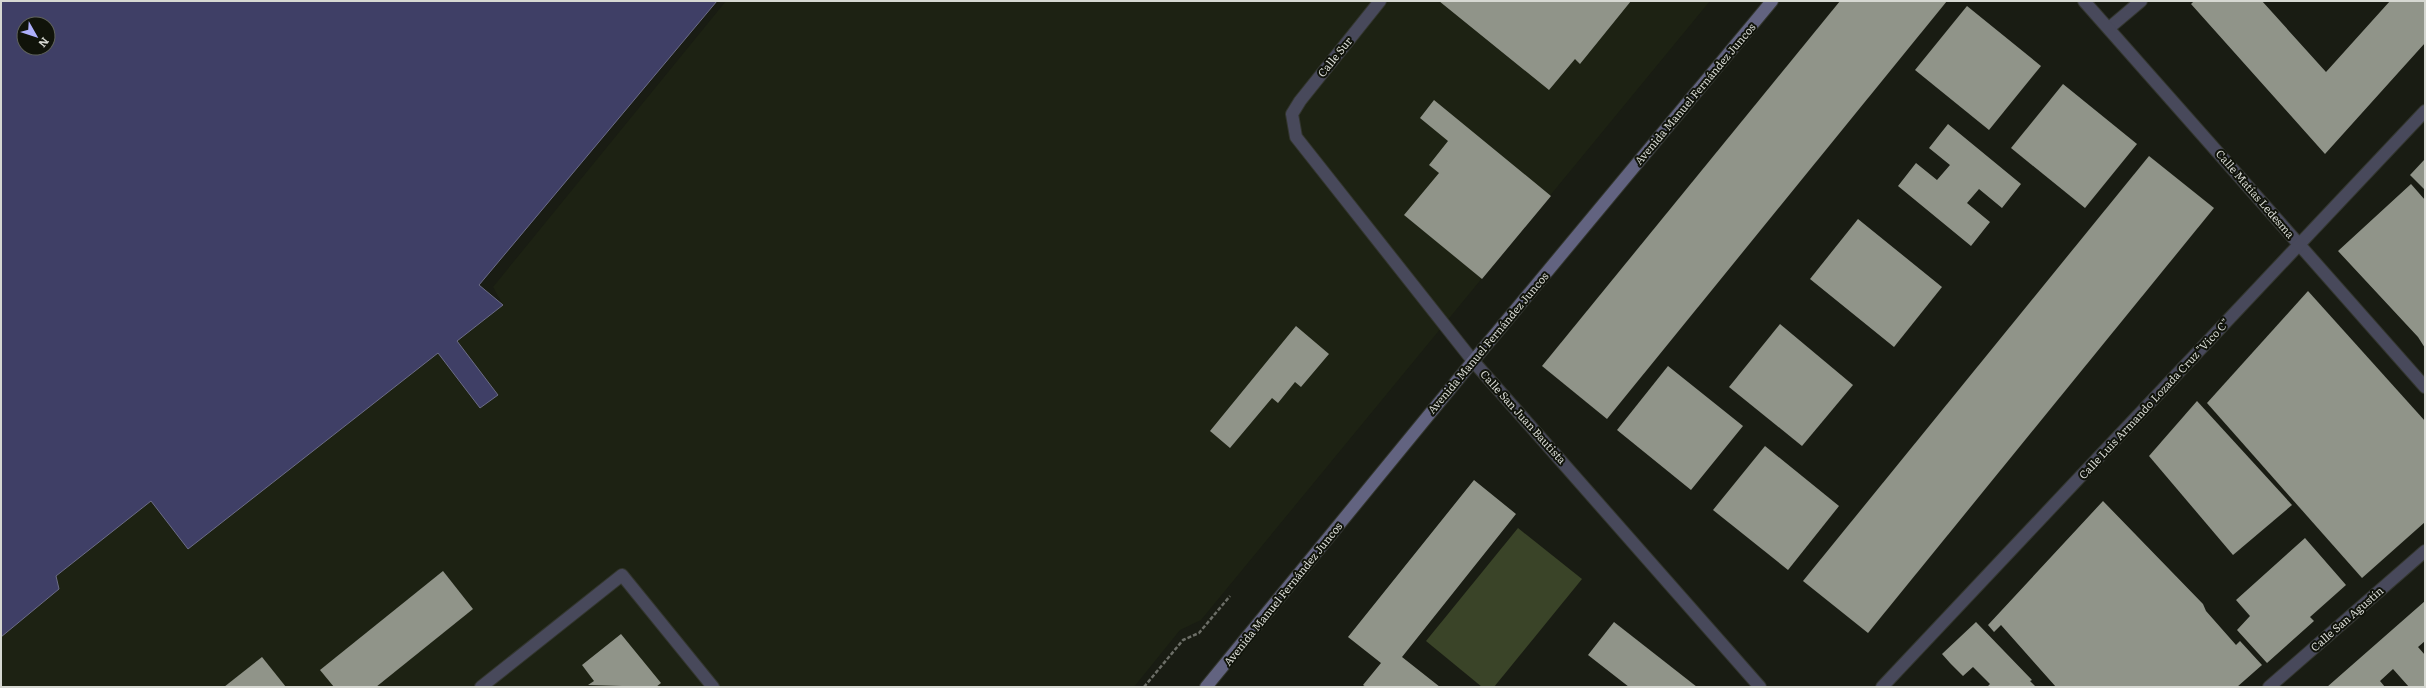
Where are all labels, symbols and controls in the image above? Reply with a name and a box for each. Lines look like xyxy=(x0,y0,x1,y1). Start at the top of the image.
north arrow xyxy=(16,16,56,56)
street label: Avenida Manuel Fernández Juncos xyxy=(1630,19,1758,168)
street label: Calle Sur xyxy=(1313,32,1356,80)
text: N xyxy=(35,34,54,52)
street label: Calle Matías Ledesma xyxy=(2213,146,2299,241)
street label: Avenida Manuel Fernández Juncos xyxy=(1423,268,1551,417)
street label: Calle Luis Armando Lozada Cruz "Vico C" xyxy=(2074,315,2232,482)
street label: Calle San Juan Bautista xyxy=(1477,366,1570,467)
street label: Avenida Manuel Fernández Juncos xyxy=(1219,518,1345,669)
street label: Calle San Agustín xyxy=(2306,582,2386,654)

